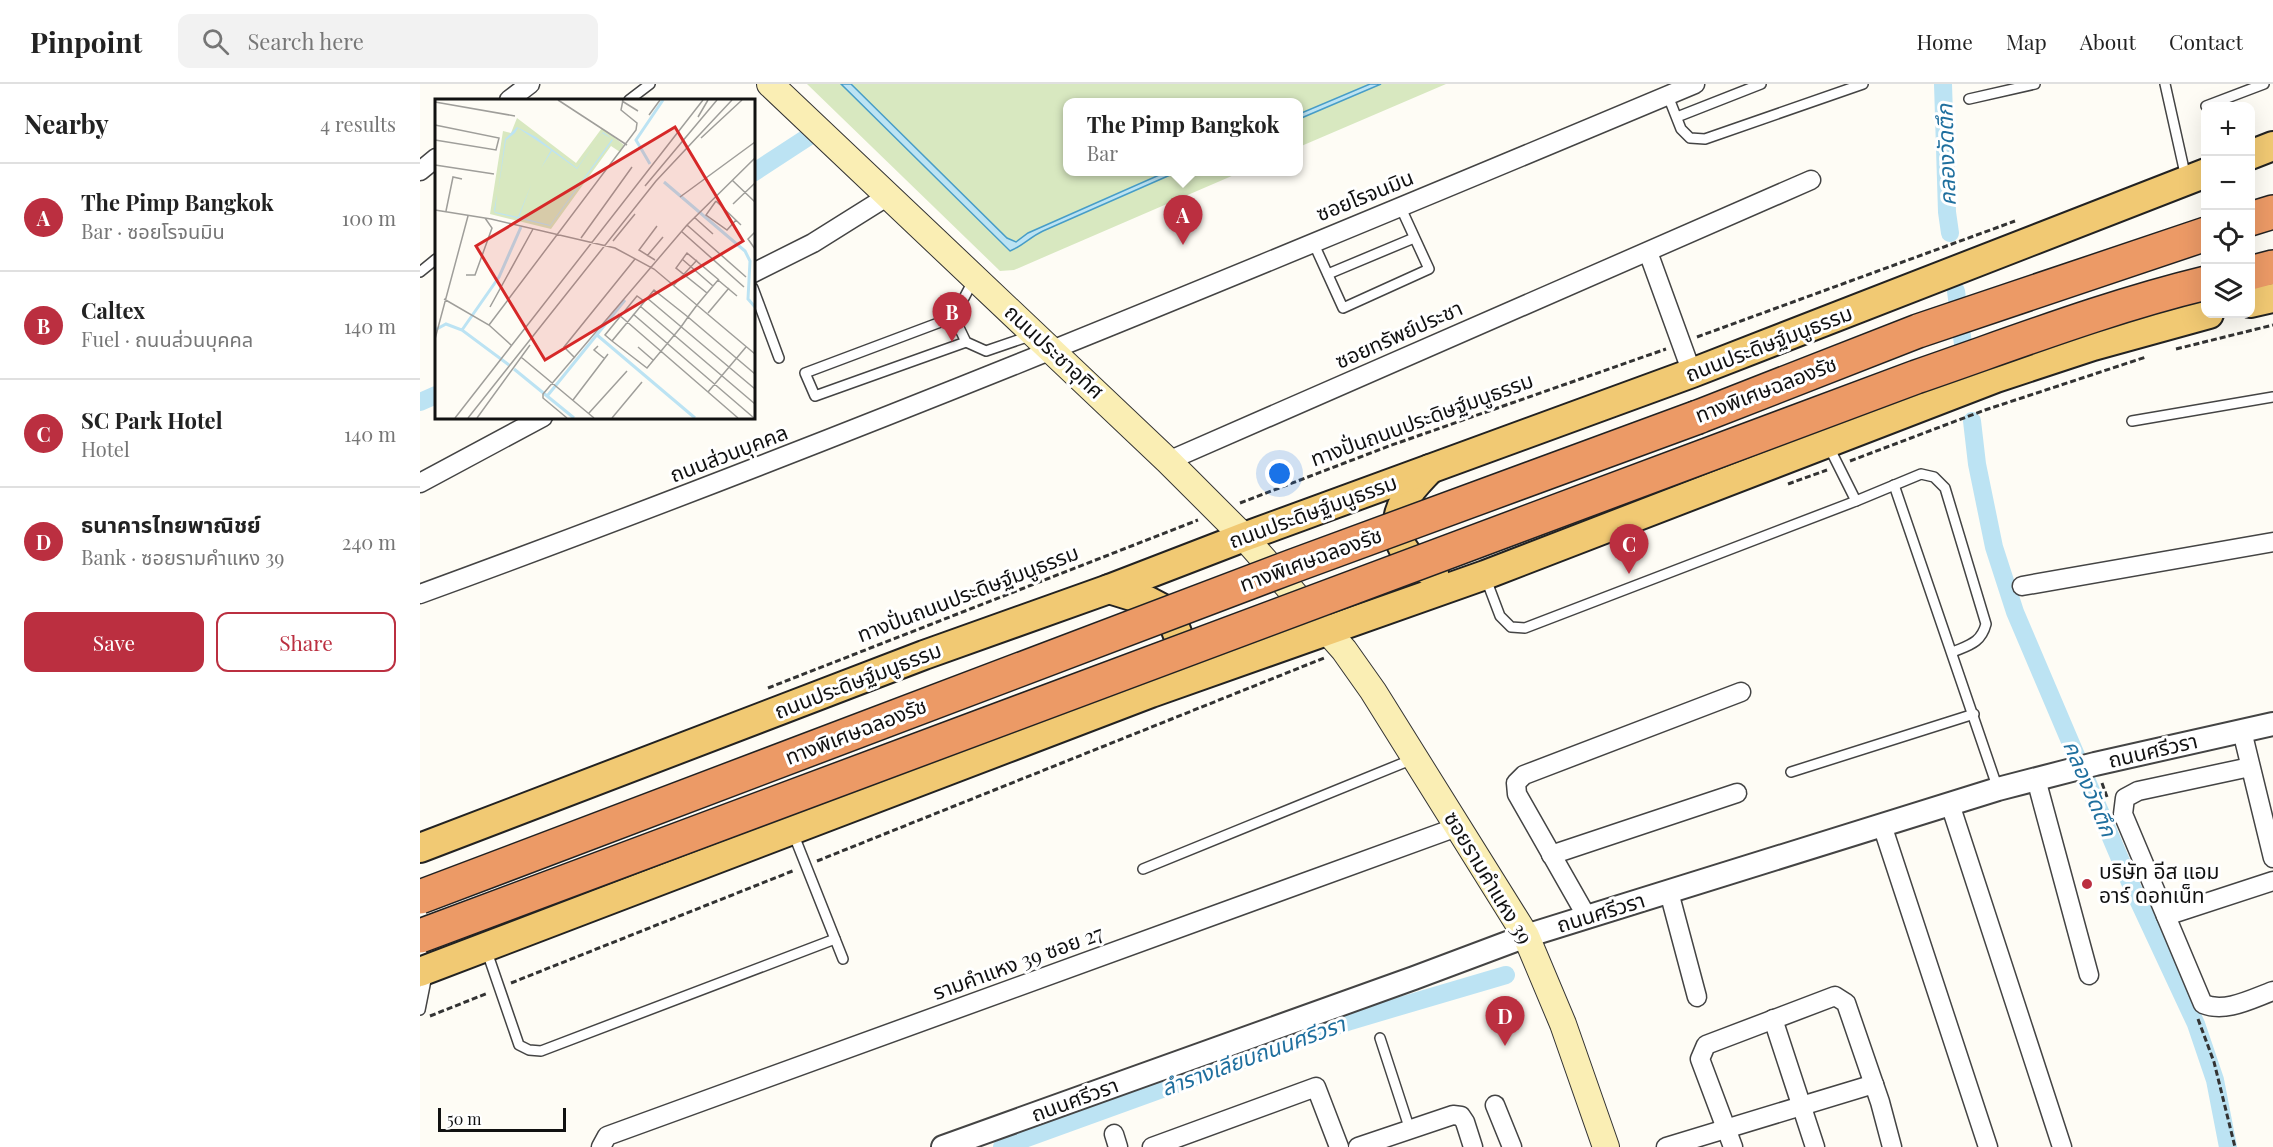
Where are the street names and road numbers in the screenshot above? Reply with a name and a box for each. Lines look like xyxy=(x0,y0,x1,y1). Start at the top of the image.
street label: ซอยโรจนมิน xyxy=(1311,162,1417,226)
street label: ซอยทรัพย์ประชา xyxy=(1330,293,1466,374)
street label: ถนนประชาอุทิศ xyxy=(999,297,1111,405)
street label: ถนนประดิษฐ์มนูธรรม xyxy=(1681,297,1856,388)
street label: ทางพิเศษฉลองรัช xyxy=(1690,348,1840,428)
street label: ทางปั่นถนนประดิษฐ์มนูธรรม xyxy=(1306,365,1537,472)
street label: ถนนส่วนบุคคล xyxy=(665,417,792,488)
street label: ถนนประดิษฐ์มนูธรรม xyxy=(1224,467,1401,554)
street label: ทางพิเศษฉลองรัช xyxy=(1235,519,1385,597)
street label: ทางปั่นถนนประดิษฐ์มนูธรรม xyxy=(853,537,1082,648)
street label: ถนนประดิษฐ์มนูธรรม xyxy=(770,634,945,725)
street label: ทางพิเศษฉลองรัช xyxy=(780,690,930,770)
street label: ถนนศรีวรา xyxy=(2105,725,2200,773)
street label: ซอยรามคำแหง 39 xyxy=(1439,805,1540,949)
street label: ถนนศรีวรา xyxy=(1553,884,1648,938)
street label: รามคำแหง 39 ซอย 27 xyxy=(928,917,1107,1005)
street label: ถนนศรีวรา xyxy=(1027,1069,1122,1127)

